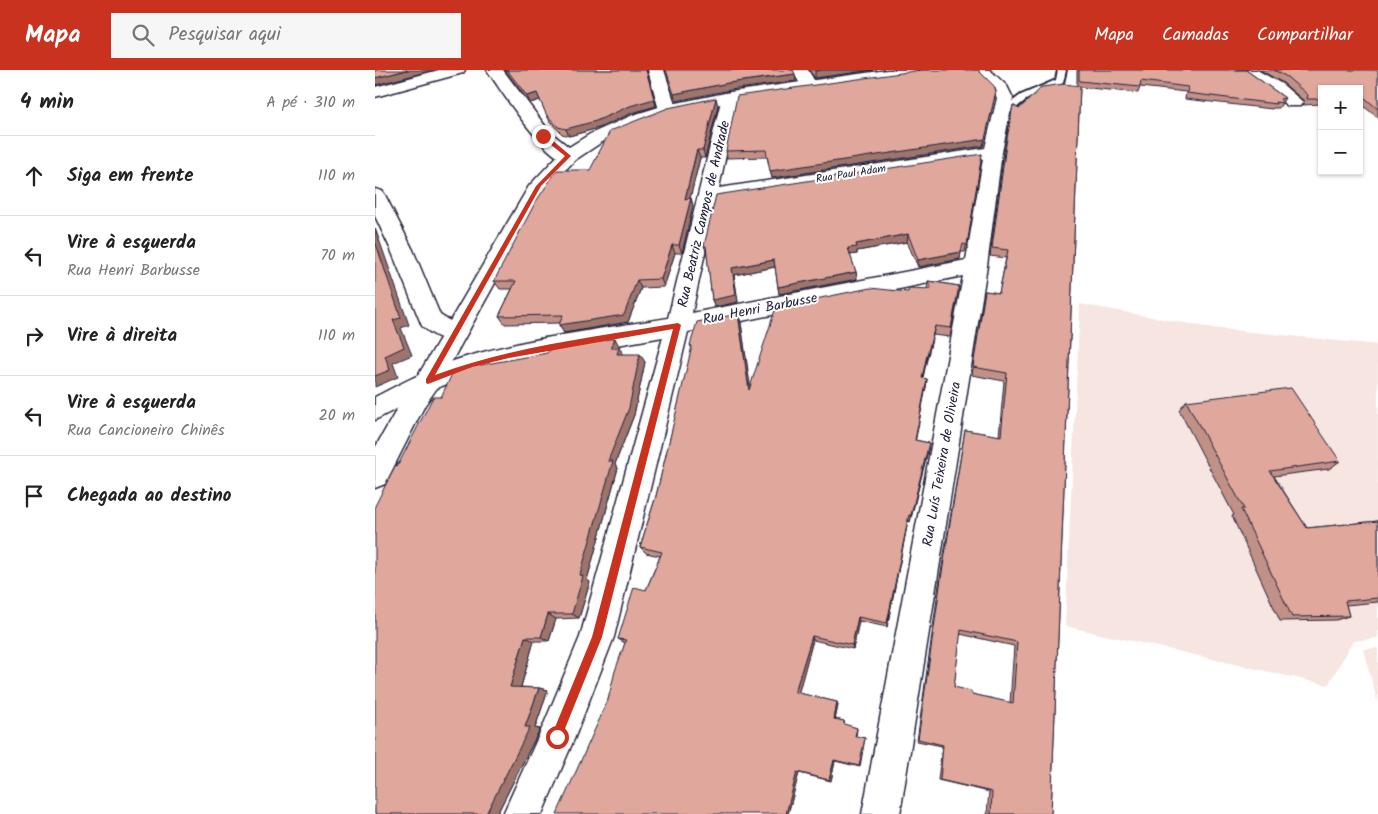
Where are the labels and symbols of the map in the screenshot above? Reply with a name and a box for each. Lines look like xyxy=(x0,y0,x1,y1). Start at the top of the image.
street label: Rua Beatriz Campos de Andrade xyxy=(672,118,736,310)
route end xyxy=(532,125,555,148)
street label: Rua Paul Adam xyxy=(815,160,888,188)
street label: Rua Henri Barbusse xyxy=(701,287,820,331)
street label: Rua Luís Teixeira de Oliveira xyxy=(917,380,967,548)
route start xyxy=(546,726,569,749)

